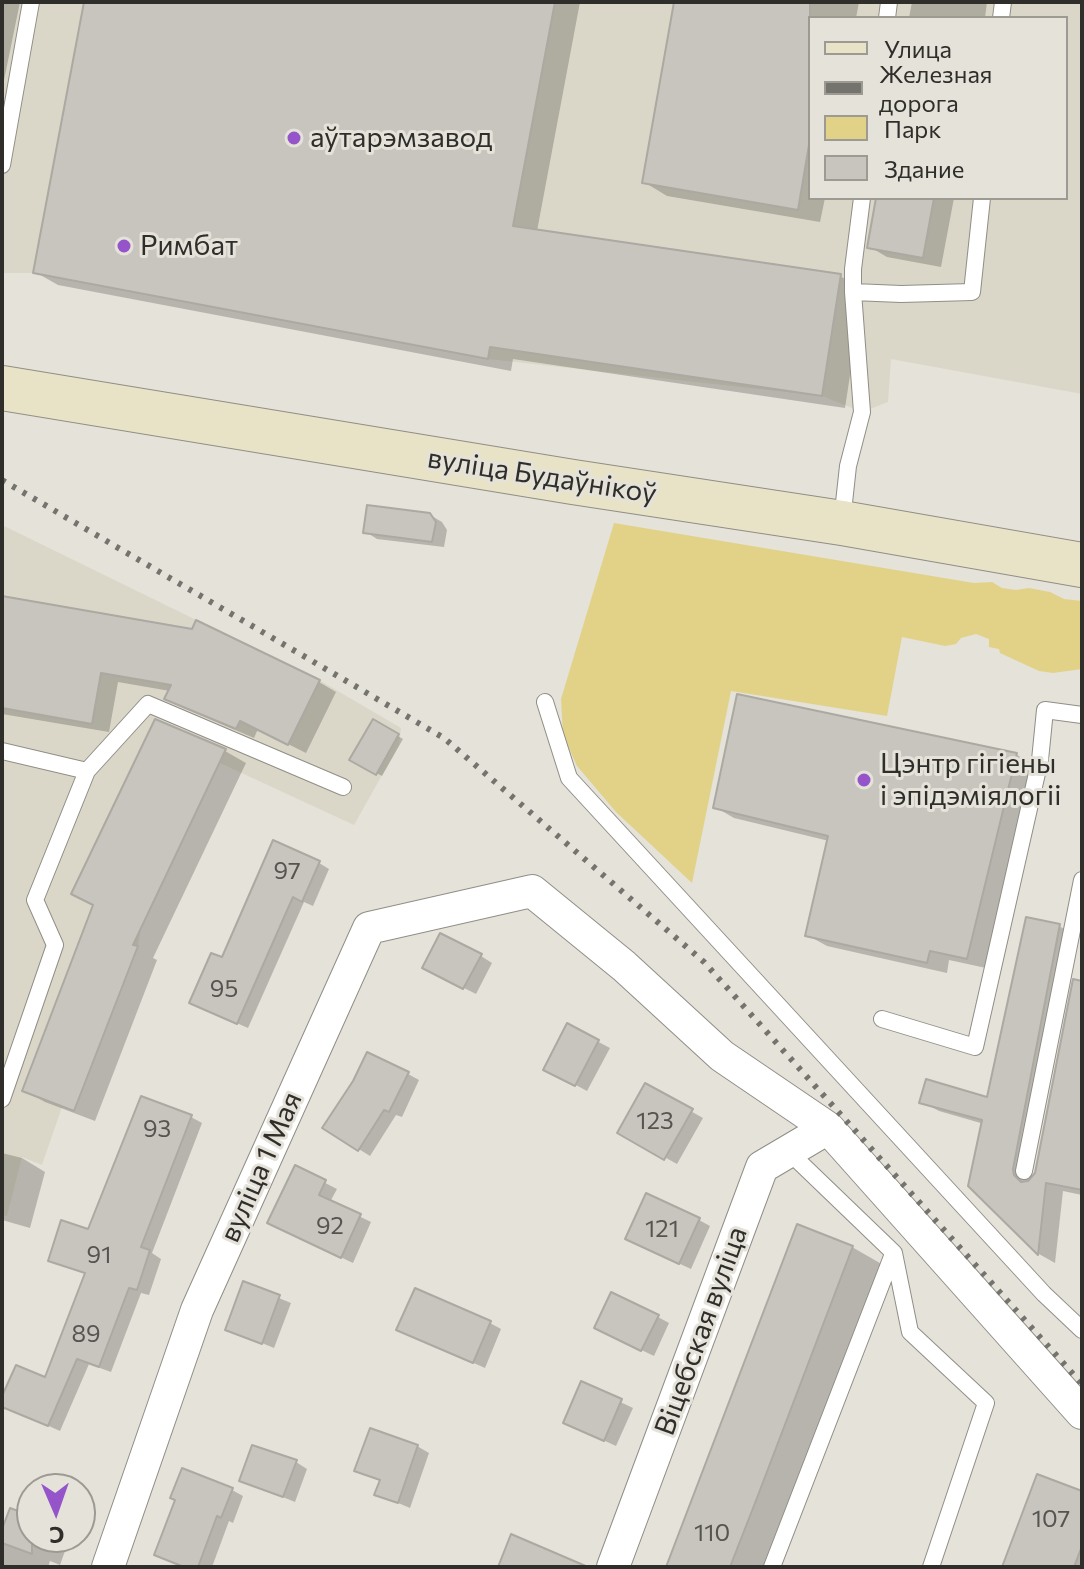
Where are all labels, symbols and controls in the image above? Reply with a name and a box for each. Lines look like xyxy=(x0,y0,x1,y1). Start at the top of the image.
legend xyxy=(808,16,1068,200)
text: Улица xyxy=(884,34,952,63)
text: Железная дорога xyxy=(879,59,992,117)
text: Парк xyxy=(884,114,941,143)
place label: аўтарэмзавод xyxy=(310,121,492,155)
marker: аўтарэмзавод xyxy=(285,129,303,147)
text: Здание xyxy=(884,154,964,183)
place label: Римбат xyxy=(140,229,238,263)
marker: Римбат xyxy=(115,237,133,255)
street label: вуліца Будаўнікоў xyxy=(425,441,659,511)
place label: Цэнтр гігіены і эпідэміялогіі xyxy=(880,747,1062,813)
marker: Цэнтр гігіены і эпідэміялогіі xyxy=(855,771,873,789)
house number: 97 xyxy=(273,857,301,885)
house number: 95 xyxy=(210,975,238,1003)
street label: вуліца 1 Мая xyxy=(213,1087,309,1247)
house number: 123 xyxy=(636,1107,674,1135)
house number: 93 xyxy=(143,1115,171,1143)
house number: 92 xyxy=(316,1212,344,1240)
house number: 121 xyxy=(645,1215,679,1243)
street label: Віцебская вуліца xyxy=(648,1222,754,1440)
house number: 91 xyxy=(87,1241,111,1269)
house number: 89 xyxy=(71,1320,101,1348)
north arrow xyxy=(16,1473,96,1553)
house number: 107 xyxy=(1032,1505,1070,1533)
house number: 110 xyxy=(694,1519,730,1547)
text: С xyxy=(49,1522,65,1549)

